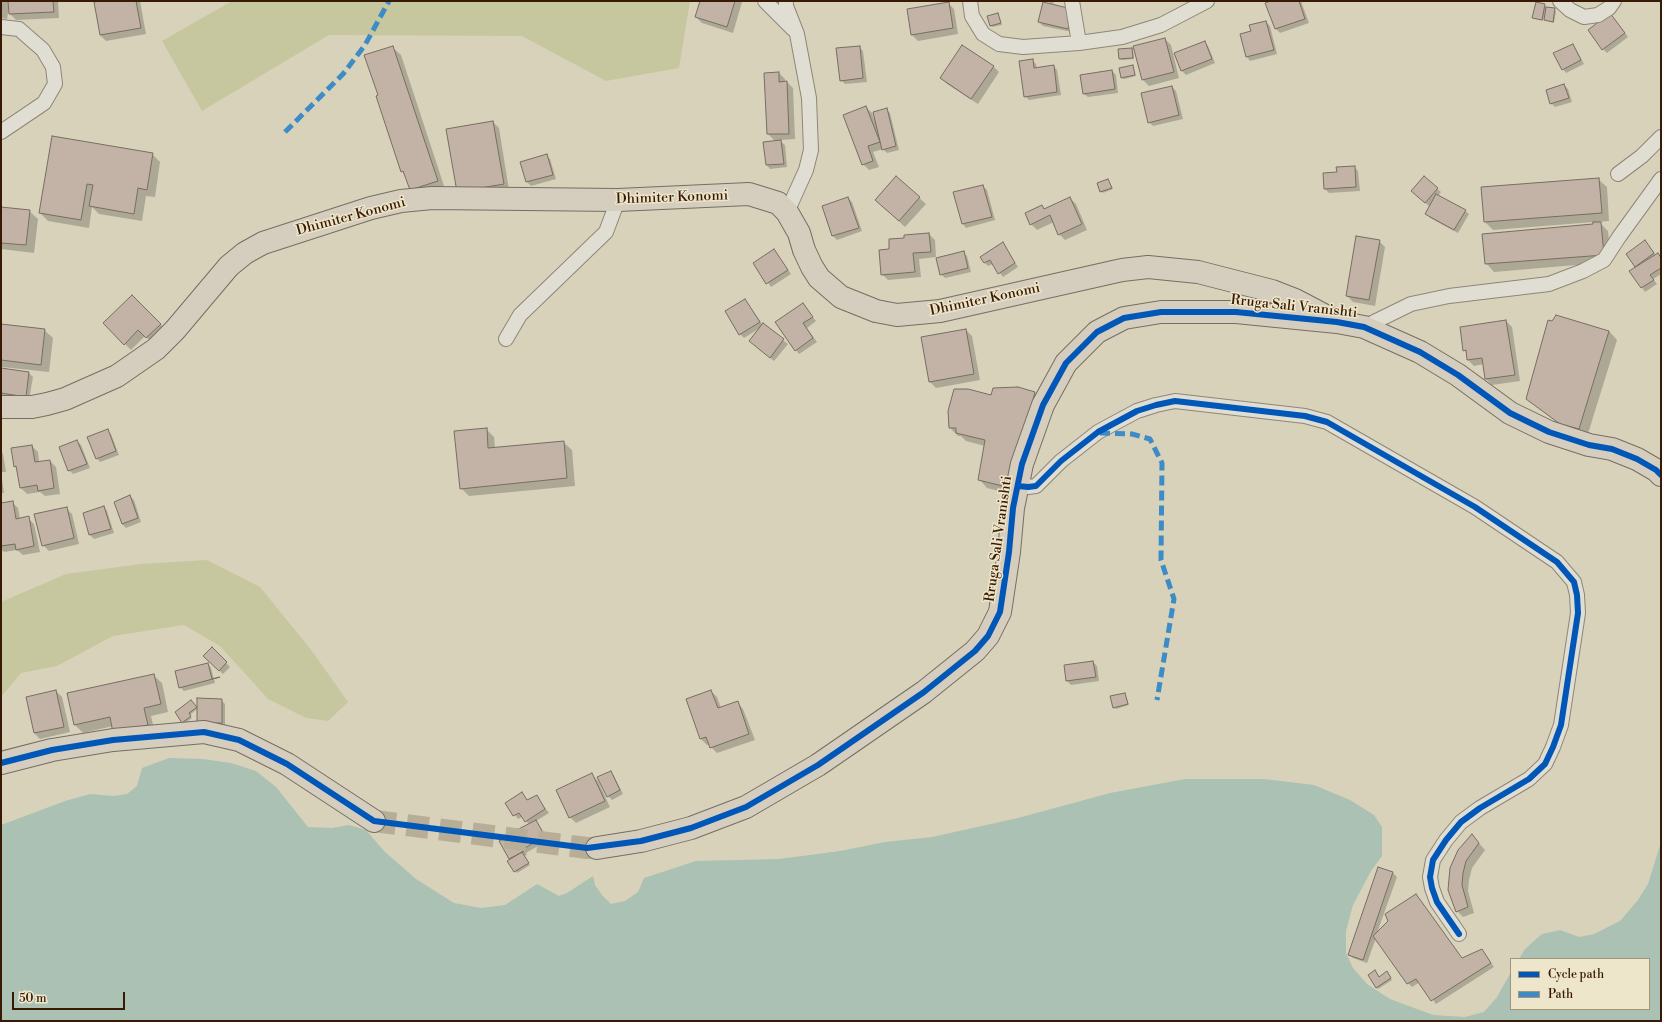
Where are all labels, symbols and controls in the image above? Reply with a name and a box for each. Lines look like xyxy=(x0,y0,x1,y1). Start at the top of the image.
street label: Dhimiter Konomi xyxy=(616,188,728,208)
street label: Dhimiter Konomi xyxy=(295,194,407,240)
street label: Dhimiter Konomi xyxy=(928,280,1042,320)
street label: Rruga Sali Vranishti xyxy=(1230,292,1358,322)
street label: Rruga Sali Vranishti xyxy=(982,475,1016,603)
legend xyxy=(1510,958,1650,1010)
text: Cycle path xyxy=(1548,967,1604,982)
scale bar xyxy=(14,984,127,1010)
text: Path xyxy=(1548,987,1573,1002)
text: 50 m xyxy=(19,991,47,1006)

